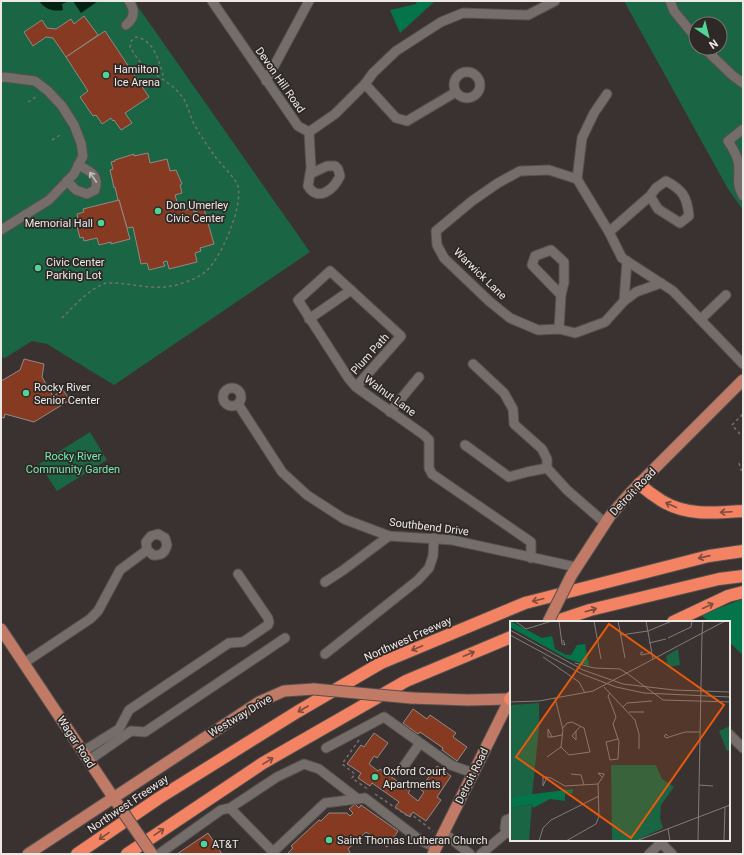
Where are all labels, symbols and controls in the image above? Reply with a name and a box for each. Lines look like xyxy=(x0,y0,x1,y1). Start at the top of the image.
north arrow xyxy=(688,16,728,56)
text: N xyxy=(706,36,720,51)
street label: Devon Hill Road xyxy=(253,45,307,115)
place label: Hamilton Ice Arena xyxy=(114,63,160,89)
marker: Hamilton Ice Arena xyxy=(101,70,111,80)
one-way arrow xyxy=(89,171,97,182)
place label: Don Umerley Civic Center xyxy=(166,199,229,225)
marker: Don Umerley Civic Center xyxy=(153,206,163,216)
place label: Memorial Hall xyxy=(25,217,93,230)
marker: Memorial Hall xyxy=(96,218,106,228)
street label: Warwick Lane xyxy=(451,246,509,302)
place label: Civic Center Parking Lot xyxy=(46,256,105,282)
marker: Civic Center Parking Lot xyxy=(33,263,43,273)
street label: Plum Path xyxy=(348,331,392,377)
street label: Walnut Lane xyxy=(362,373,418,419)
place label: Rocky River Senior Center xyxy=(34,381,100,407)
marker: Rocky River Senior Center xyxy=(21,388,31,398)
park label: Rocky River Community Garden xyxy=(26,450,120,476)
street label: Detroit Road xyxy=(607,466,659,518)
one-way arrow xyxy=(666,501,678,509)
one-way arrow xyxy=(720,509,733,516)
street label: Southbend Drive xyxy=(388,516,470,538)
one-way arrow xyxy=(698,553,711,561)
one-way arrow xyxy=(532,596,545,604)
one-way arrow xyxy=(701,602,713,609)
one-way arrow xyxy=(584,606,597,613)
street label: Northwest Freeway xyxy=(362,614,455,664)
inset map xyxy=(510,621,730,841)
one-way arrow xyxy=(412,645,424,652)
one-way arrow xyxy=(462,650,474,657)
street label: Westway Drive xyxy=(206,692,274,740)
one-way arrow xyxy=(297,705,309,713)
street label: Wagar Road xyxy=(54,714,98,770)
street label: Detroit Road xyxy=(453,746,491,806)
one-way arrow xyxy=(261,756,273,764)
place label: Oxford Court Apartments xyxy=(383,765,446,791)
street label: Northwest Freeway xyxy=(85,772,171,836)
marker: Oxford Court Apartments xyxy=(370,772,380,782)
one-way arrow xyxy=(153,828,164,836)
one-way arrow xyxy=(98,832,109,840)
place label: Saint Thomas Lutheran Church xyxy=(337,834,488,847)
marker: Saint Thomas Lutheran Church xyxy=(324,835,334,845)
place label: AT&T xyxy=(212,838,239,851)
marker: AT&T xyxy=(199,839,209,849)

